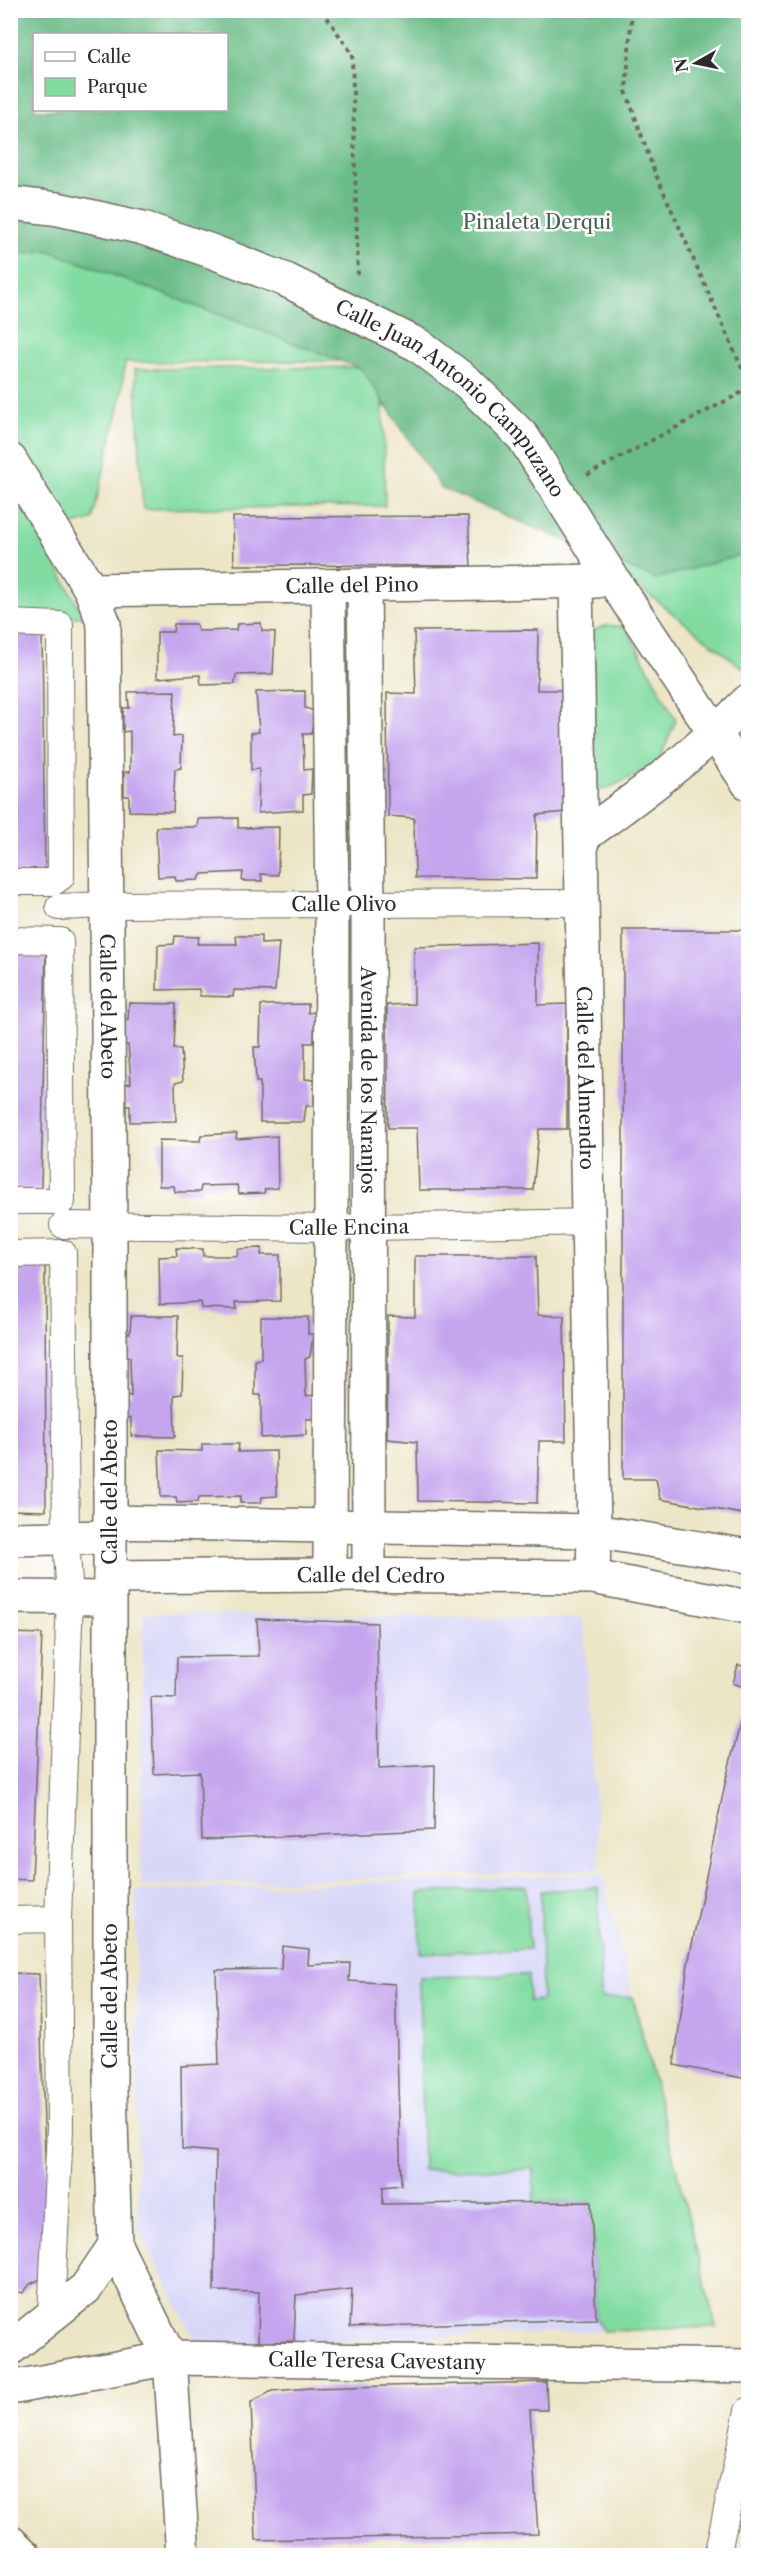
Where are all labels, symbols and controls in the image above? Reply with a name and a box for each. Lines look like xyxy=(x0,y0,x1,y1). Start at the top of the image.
legend xyxy=(33,33,228,111)
north arrow xyxy=(666,33,726,93)
text: Calle xyxy=(87,46,131,68)
text: N xyxy=(670,57,692,74)
text: Parque xyxy=(87,76,148,98)
park label: Pinaleta Derqui xyxy=(463,210,611,234)
street label: Calle Juan Antonio Campuzano xyxy=(332,294,570,502)
street label: Calle del Pino xyxy=(285,572,419,599)
street label: Calle Olivo xyxy=(291,892,397,916)
street label: Calle del Abeto xyxy=(95,933,121,1079)
street label: Avenida de los Naranjos xyxy=(356,965,380,1194)
street label: Calle del Almendro xyxy=(572,986,599,1170)
street label: Calle Encina xyxy=(289,1214,410,1240)
street label: Calle del Abeto xyxy=(98,1419,122,1565)
street label: Calle del Cedro xyxy=(297,1563,445,1588)
street label: Calle del Abeto xyxy=(98,1923,122,2069)
street label: Calle Teresa Cavestany xyxy=(268,2347,487,2374)

